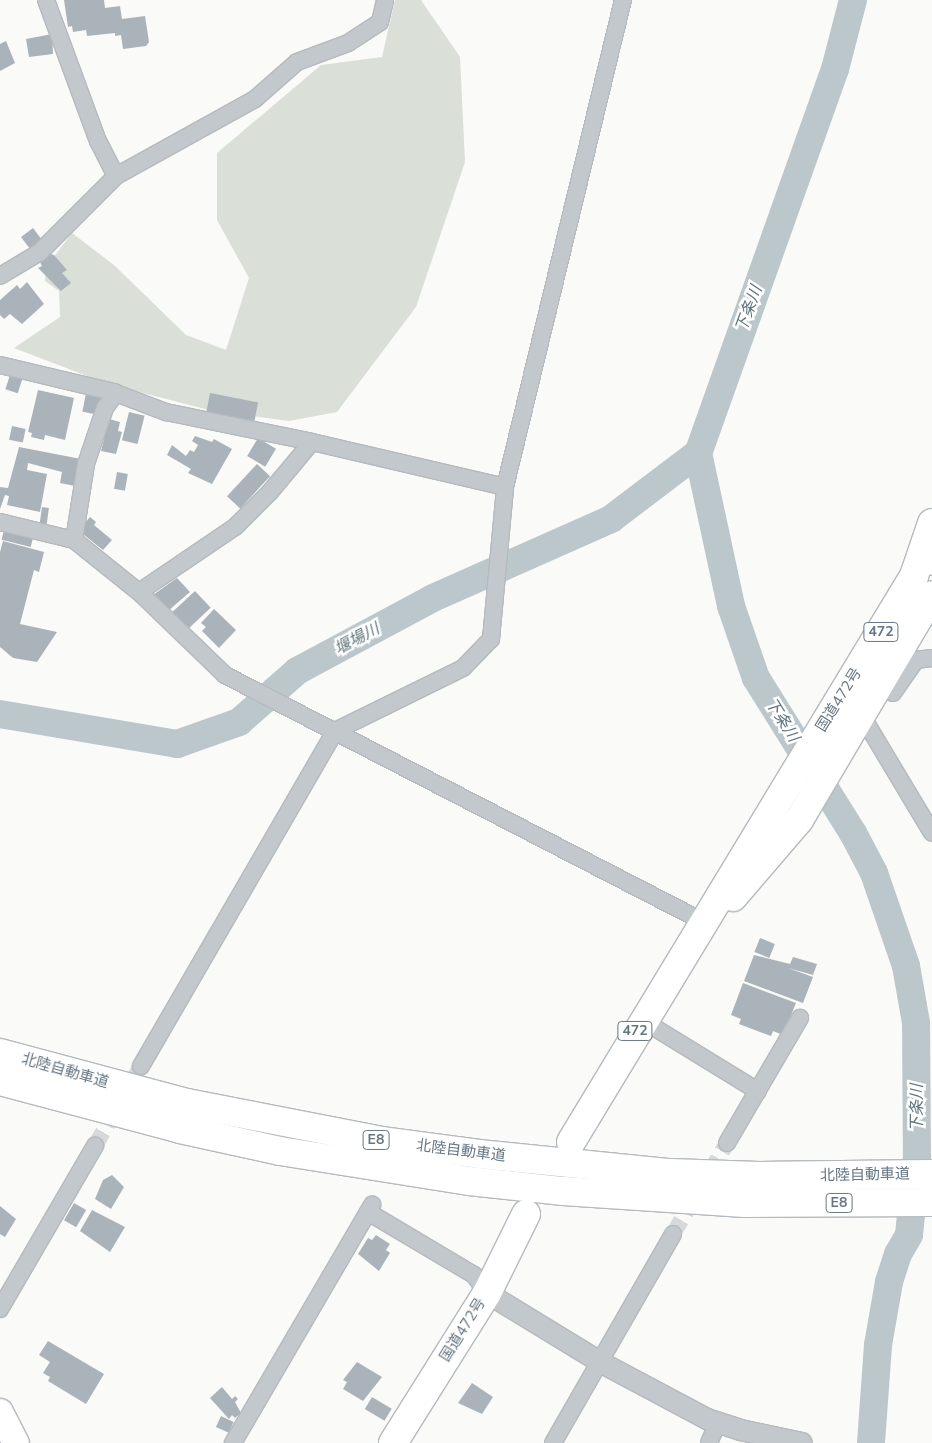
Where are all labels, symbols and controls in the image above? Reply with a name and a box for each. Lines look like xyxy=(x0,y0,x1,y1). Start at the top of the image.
water label: 下条川 xyxy=(732,283,766,335)
water label: 堰場川 xyxy=(331,619,383,659)
road number: 472 xyxy=(862,620,900,644)
street label: 国道472号 xyxy=(812,665,866,735)
water label: 下条川 xyxy=(761,695,803,745)
road number: 472 xyxy=(616,1019,654,1042)
street label: 北陸自動車道 xyxy=(19,1050,111,1092)
water label: 下条川 xyxy=(907,1084,927,1132)
road number: E8 xyxy=(362,1128,390,1152)
street label: 北陸自動車道 xyxy=(415,1137,507,1165)
street label: 北陸自動車道 xyxy=(820,1165,910,1185)
road number: E8 xyxy=(825,1192,853,1214)
street label: 国道472号 xyxy=(436,1295,490,1365)

